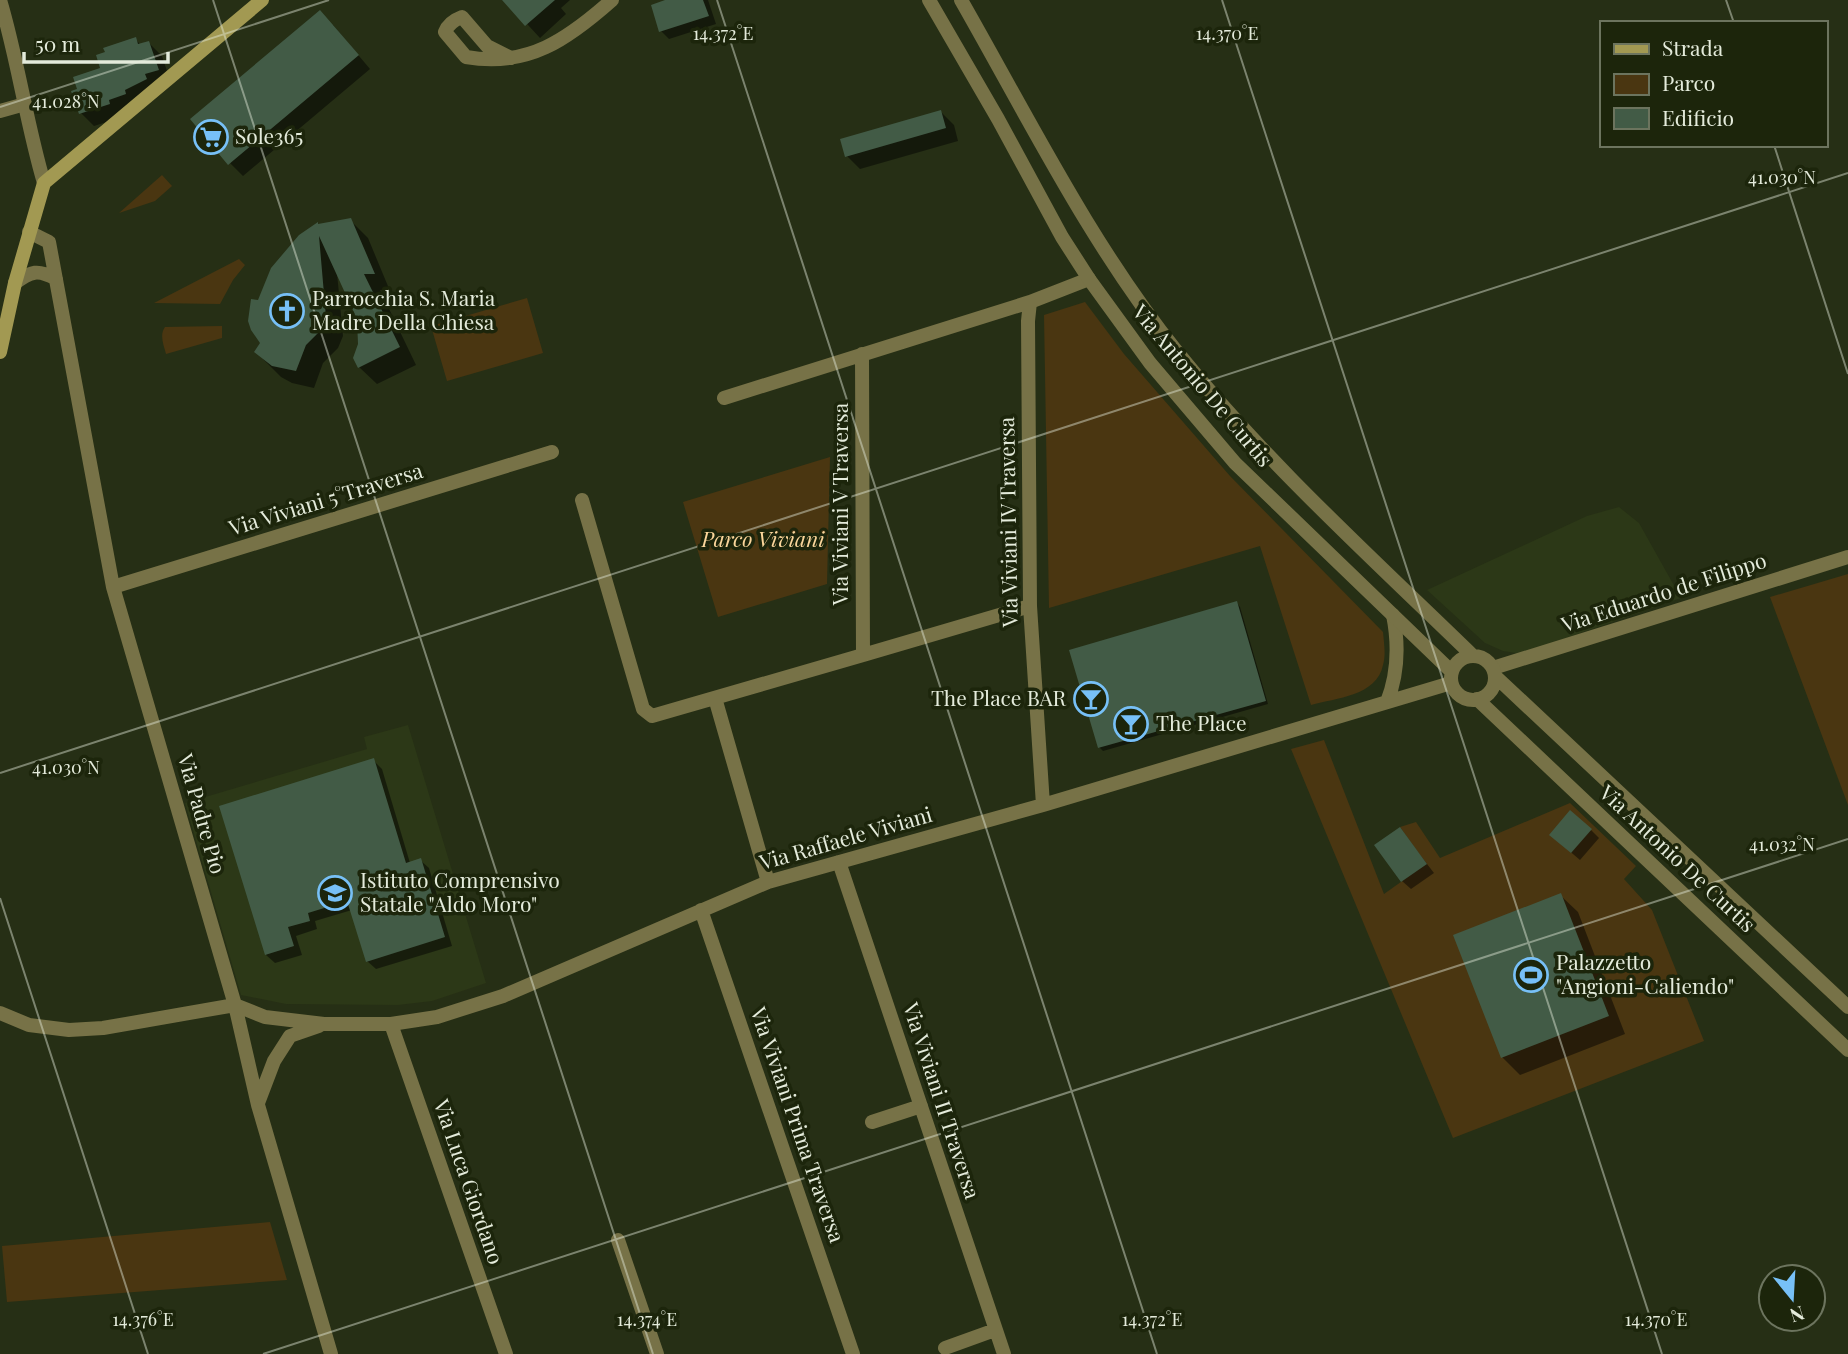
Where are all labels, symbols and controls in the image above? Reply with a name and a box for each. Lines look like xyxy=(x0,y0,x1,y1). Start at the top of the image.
scale bar xyxy=(24,21,168,65)
text: 14.372°E xyxy=(693,21,753,45)
text: 14.370°E xyxy=(1196,21,1258,45)
legend xyxy=(1600,21,1827,147)
text: 50 m xyxy=(35,29,81,57)
text: Strada xyxy=(1662,33,1724,61)
text: Parco xyxy=(1662,68,1715,96)
text: 41.028°N xyxy=(32,89,100,113)
text: Edificio xyxy=(1662,103,1734,131)
supermarket icon: Sole365 xyxy=(192,118,230,156)
place label: Sole365 xyxy=(235,121,303,149)
text: 41.030°N xyxy=(1748,165,1816,189)
place label: Parrocchia S. Maria Madre Della Chiesa xyxy=(312,283,496,335)
church icon: Parrocchia S. Maria Madre Della Chiesa xyxy=(268,292,306,330)
street label: Via Antonio De Curtis xyxy=(1127,297,1280,472)
street label: Via Viviani V Traversa xyxy=(825,402,853,606)
street label: Via Viviani IV Traversa xyxy=(991,416,1023,628)
street label: Via Viviani 5°Traversa xyxy=(224,455,426,541)
park label: Parco Viviani xyxy=(701,524,825,552)
street label: Via Eduardo de Filippo xyxy=(1556,545,1769,638)
bar icon: The Place BAR xyxy=(1072,680,1110,718)
place label: The Place BAR xyxy=(931,683,1066,711)
bar icon: The Place xyxy=(1112,705,1150,743)
place label: The Place xyxy=(1156,708,1247,736)
street label: Via Padre Pio xyxy=(172,749,233,877)
text: 41.030°N xyxy=(32,755,100,779)
street label: Via Antonio De Curtis xyxy=(1594,777,1762,937)
street label: Via Raffaele Viviani xyxy=(755,799,935,875)
text: 41.032°N xyxy=(1749,832,1815,856)
place label: Istituto Comprensivo Statale "Aldo Moro" xyxy=(360,865,560,917)
school or university icon: Istituto Comprensivo Statale "Aldo Moro" xyxy=(316,874,354,912)
place label: Palazzetto "Angioni-Caliendo" xyxy=(1556,947,1734,999)
sports icon: Palazzetto "Angioni-Caliendo" xyxy=(1512,956,1550,994)
street label: Via Viviani II Traversa xyxy=(898,998,988,1203)
street label: Via Viviani Prima Traversa xyxy=(745,1002,853,1246)
street label: Via Luca Giordano xyxy=(428,1094,511,1267)
north arrow xyxy=(1757,1263,1827,1333)
text: N xyxy=(1787,1301,1808,1330)
text: 14.376°E xyxy=(112,1307,174,1331)
text: 14.374°E xyxy=(617,1307,677,1331)
text: 14.372°E xyxy=(1122,1307,1182,1331)
text: 14.370°E xyxy=(1625,1307,1687,1331)

